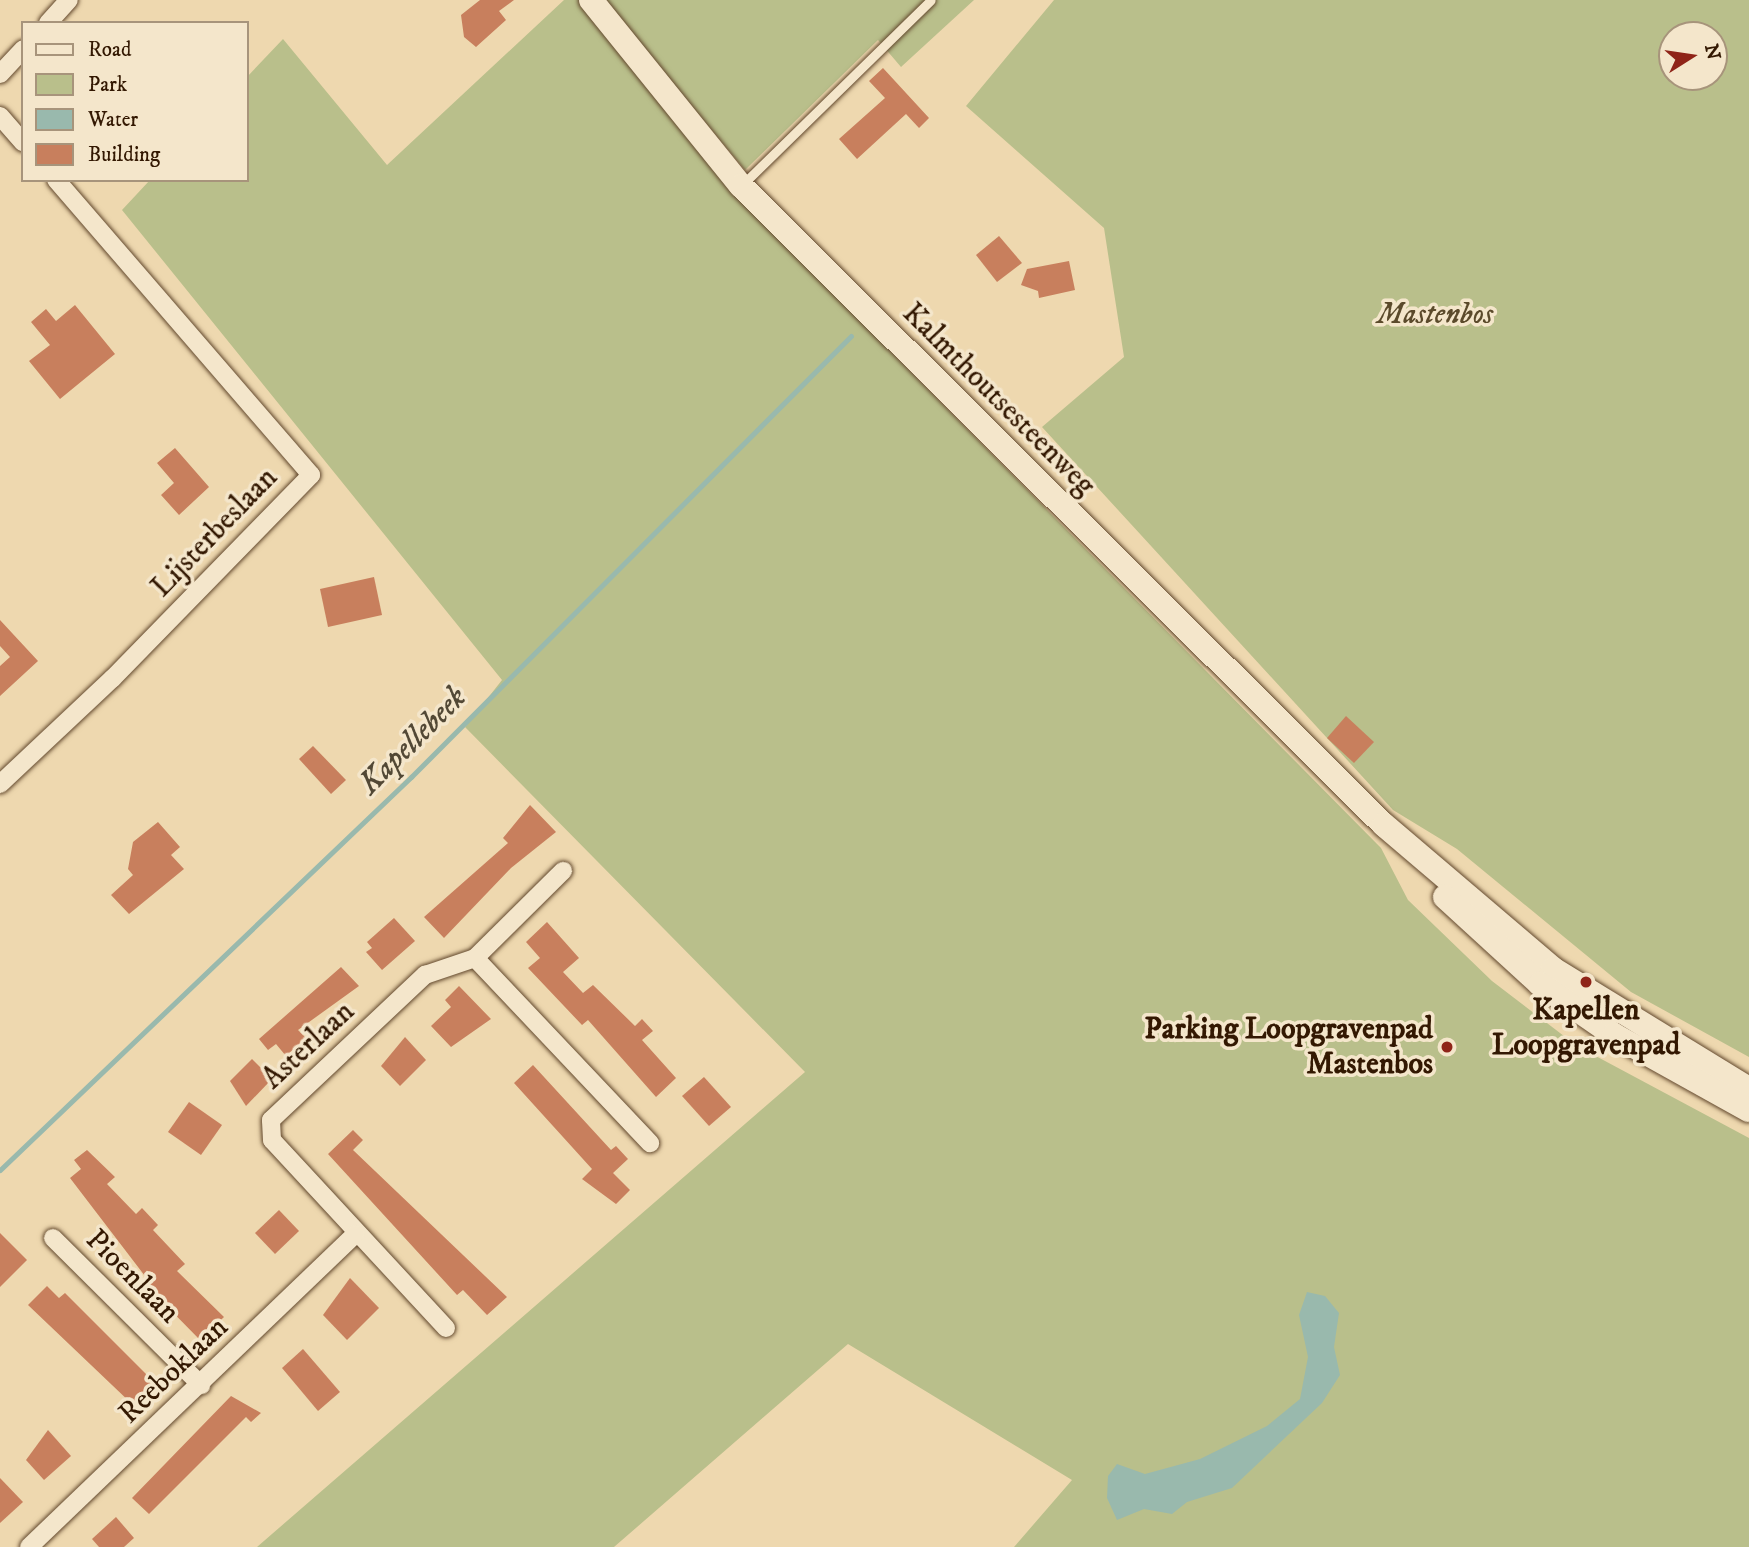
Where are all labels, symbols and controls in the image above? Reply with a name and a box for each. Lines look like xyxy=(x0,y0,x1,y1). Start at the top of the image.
legend xyxy=(21,21,248,182)
north arrow xyxy=(1658,21,1728,91)
text: Road xyxy=(88,37,132,63)
text: N xyxy=(1699,42,1725,62)
text: Park xyxy=(88,72,127,98)
text: Water xyxy=(88,107,138,133)
text: Building xyxy=(88,142,160,168)
street label: Kalmthoutsesteenweg xyxy=(894,296,1102,504)
park label: Mastenbos xyxy=(1377,297,1493,333)
street label: Lijsterbeslaan xyxy=(144,461,286,605)
water label: Kapellebeek xyxy=(351,679,475,803)
marker: Kapellen Loopgravenpad xyxy=(1578,974,1594,990)
place label: Kapellen Loopgravenpad xyxy=(1492,993,1680,1064)
street label: Asterlaan xyxy=(256,995,362,1097)
place label: Parking Loopgravenpad Mastenbos xyxy=(1144,1012,1433,1082)
marker: Parking Loopgravenpad Mastenbos xyxy=(1439,1039,1455,1055)
street label: Pioenlaan xyxy=(78,1223,186,1331)
street label: Reeboklaan xyxy=(112,1310,236,1432)

